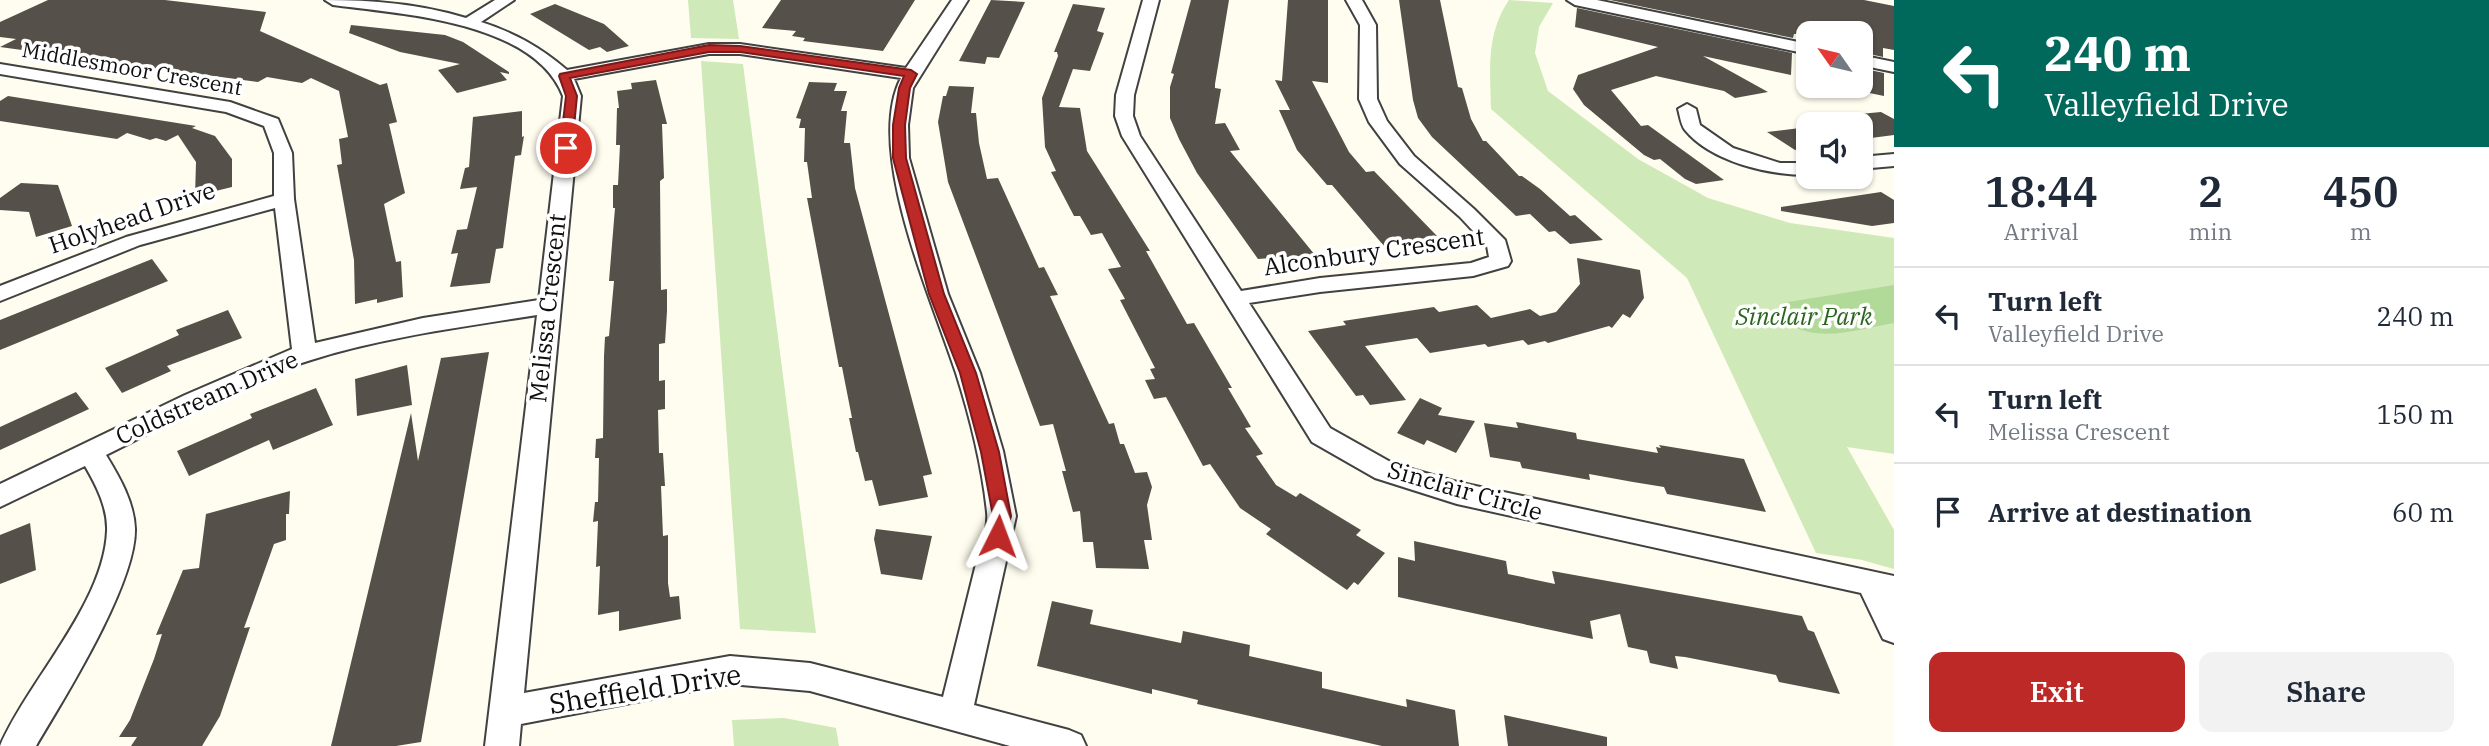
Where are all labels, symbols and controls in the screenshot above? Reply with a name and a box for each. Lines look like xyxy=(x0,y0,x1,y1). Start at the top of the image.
north arrow xyxy=(1796,21,1872,98)
map controls xyxy=(1796,21,1873,189)
text: 240 m xyxy=(2044,21,2191,84)
icon: left xyxy=(1929,28,2020,119)
street label: Middlesmoor Crescent xyxy=(20,35,245,101)
text: Valleyfield Drive xyxy=(2044,83,2289,125)
button: sound xyxy=(1796,112,1873,189)
pin xyxy=(536,118,596,178)
icon: arrive xyxy=(547,129,585,167)
text: 18:44 xyxy=(1985,164,2098,219)
text: 2 xyxy=(2198,164,2223,219)
text: 450 xyxy=(2323,164,2398,219)
street label: Holyhead Drive xyxy=(44,174,219,261)
street label: Melissa Crescent xyxy=(521,212,573,404)
text: Arrival xyxy=(2004,216,2079,246)
text: min xyxy=(2188,216,2232,246)
text: m xyxy=(2350,216,2372,246)
street label: Alconbury Crescent xyxy=(1261,220,1486,282)
text: Turn left xyxy=(1988,284,2102,318)
icon: left xyxy=(1929,297,1967,335)
text: 240 m xyxy=(2376,299,2454,333)
park label: Sinclair Park xyxy=(1735,300,1873,332)
text: Valleyfield Drive xyxy=(1988,318,2164,348)
street label: Coldstream Drive xyxy=(110,342,303,452)
text: Turn left xyxy=(1988,382,2102,416)
icon: left xyxy=(1929,395,1967,433)
text: 150 m xyxy=(2376,397,2454,431)
text: Melissa Crescent xyxy=(1988,416,2170,446)
street label: Sinclair Circle xyxy=(1384,453,1546,527)
icon: arrive xyxy=(1929,493,1967,531)
text: Arrive at destination xyxy=(1988,495,2252,529)
text: 60 m xyxy=(2392,495,2454,529)
position arrow xyxy=(961,499,1035,573)
button: Exit xyxy=(1929,652,2185,732)
button: Share xyxy=(2199,652,2454,732)
street label: Sheffield Drive xyxy=(546,655,744,722)

